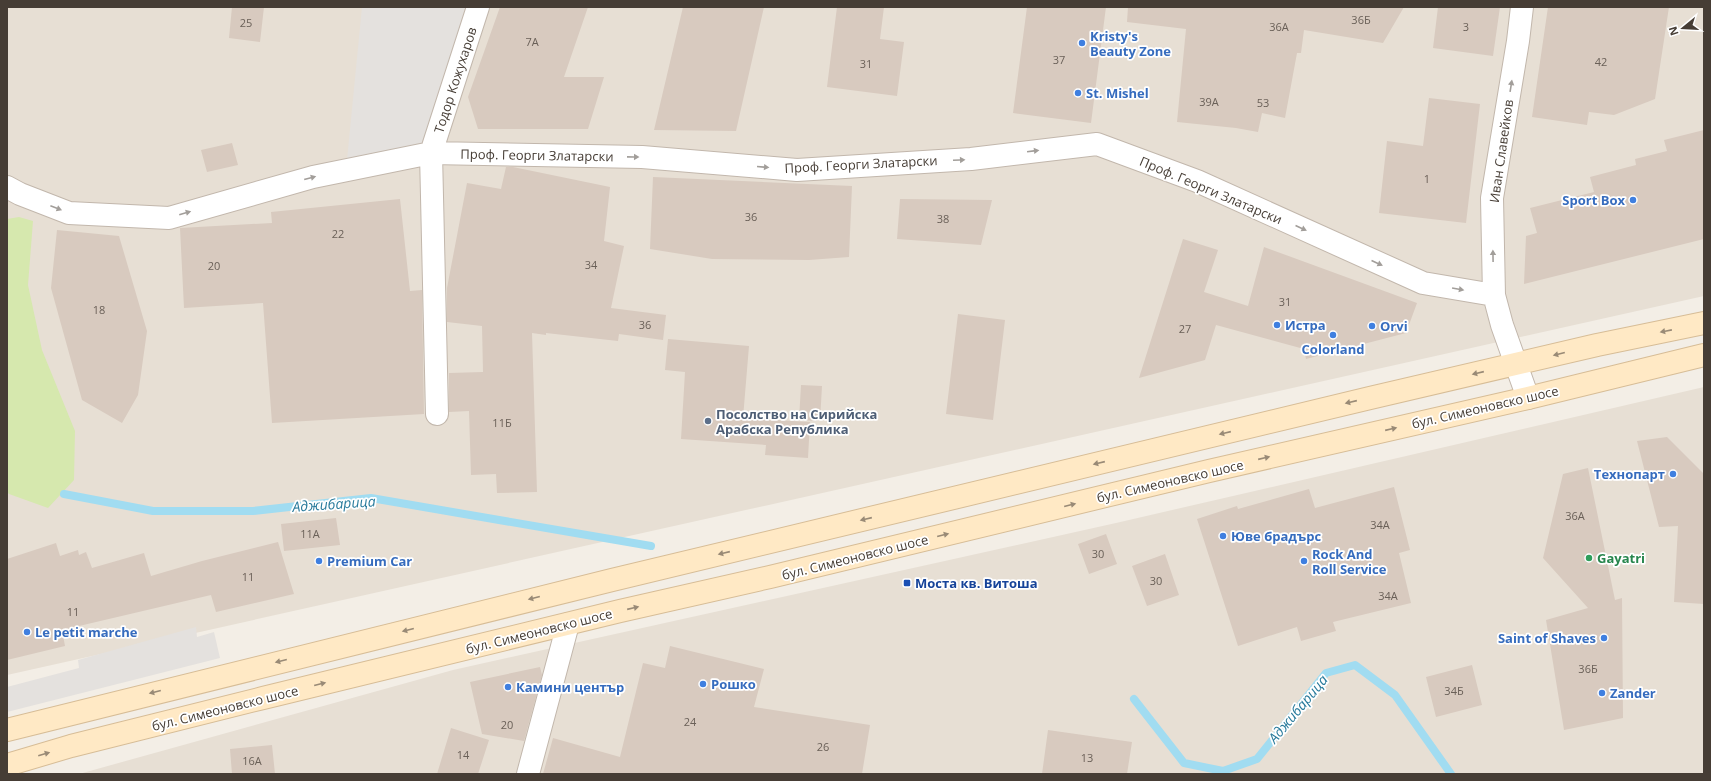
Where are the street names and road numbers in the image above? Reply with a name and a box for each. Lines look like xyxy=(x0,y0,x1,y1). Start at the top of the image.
street label: Тодор Кожухаров xyxy=(429,25,481,135)
street label: Иван Славейков xyxy=(1485,98,1517,204)
street label: Проф. Георги Златарски xyxy=(460,145,614,165)
street label: Проф. Георги Златарски xyxy=(784,151,938,177)
street label: Проф. Георги Златарски xyxy=(1137,152,1285,228)
street label: бул. Симеоновско шосе xyxy=(1410,381,1560,433)
street label: бул. Симеоновско шосе xyxy=(1095,455,1245,507)
street label: бул. Симеоновско шосе xyxy=(780,530,930,584)
street label: бул. Симеоновско шосе xyxy=(464,604,614,658)
street label: бул. Симеоновско шосе xyxy=(150,681,300,735)

